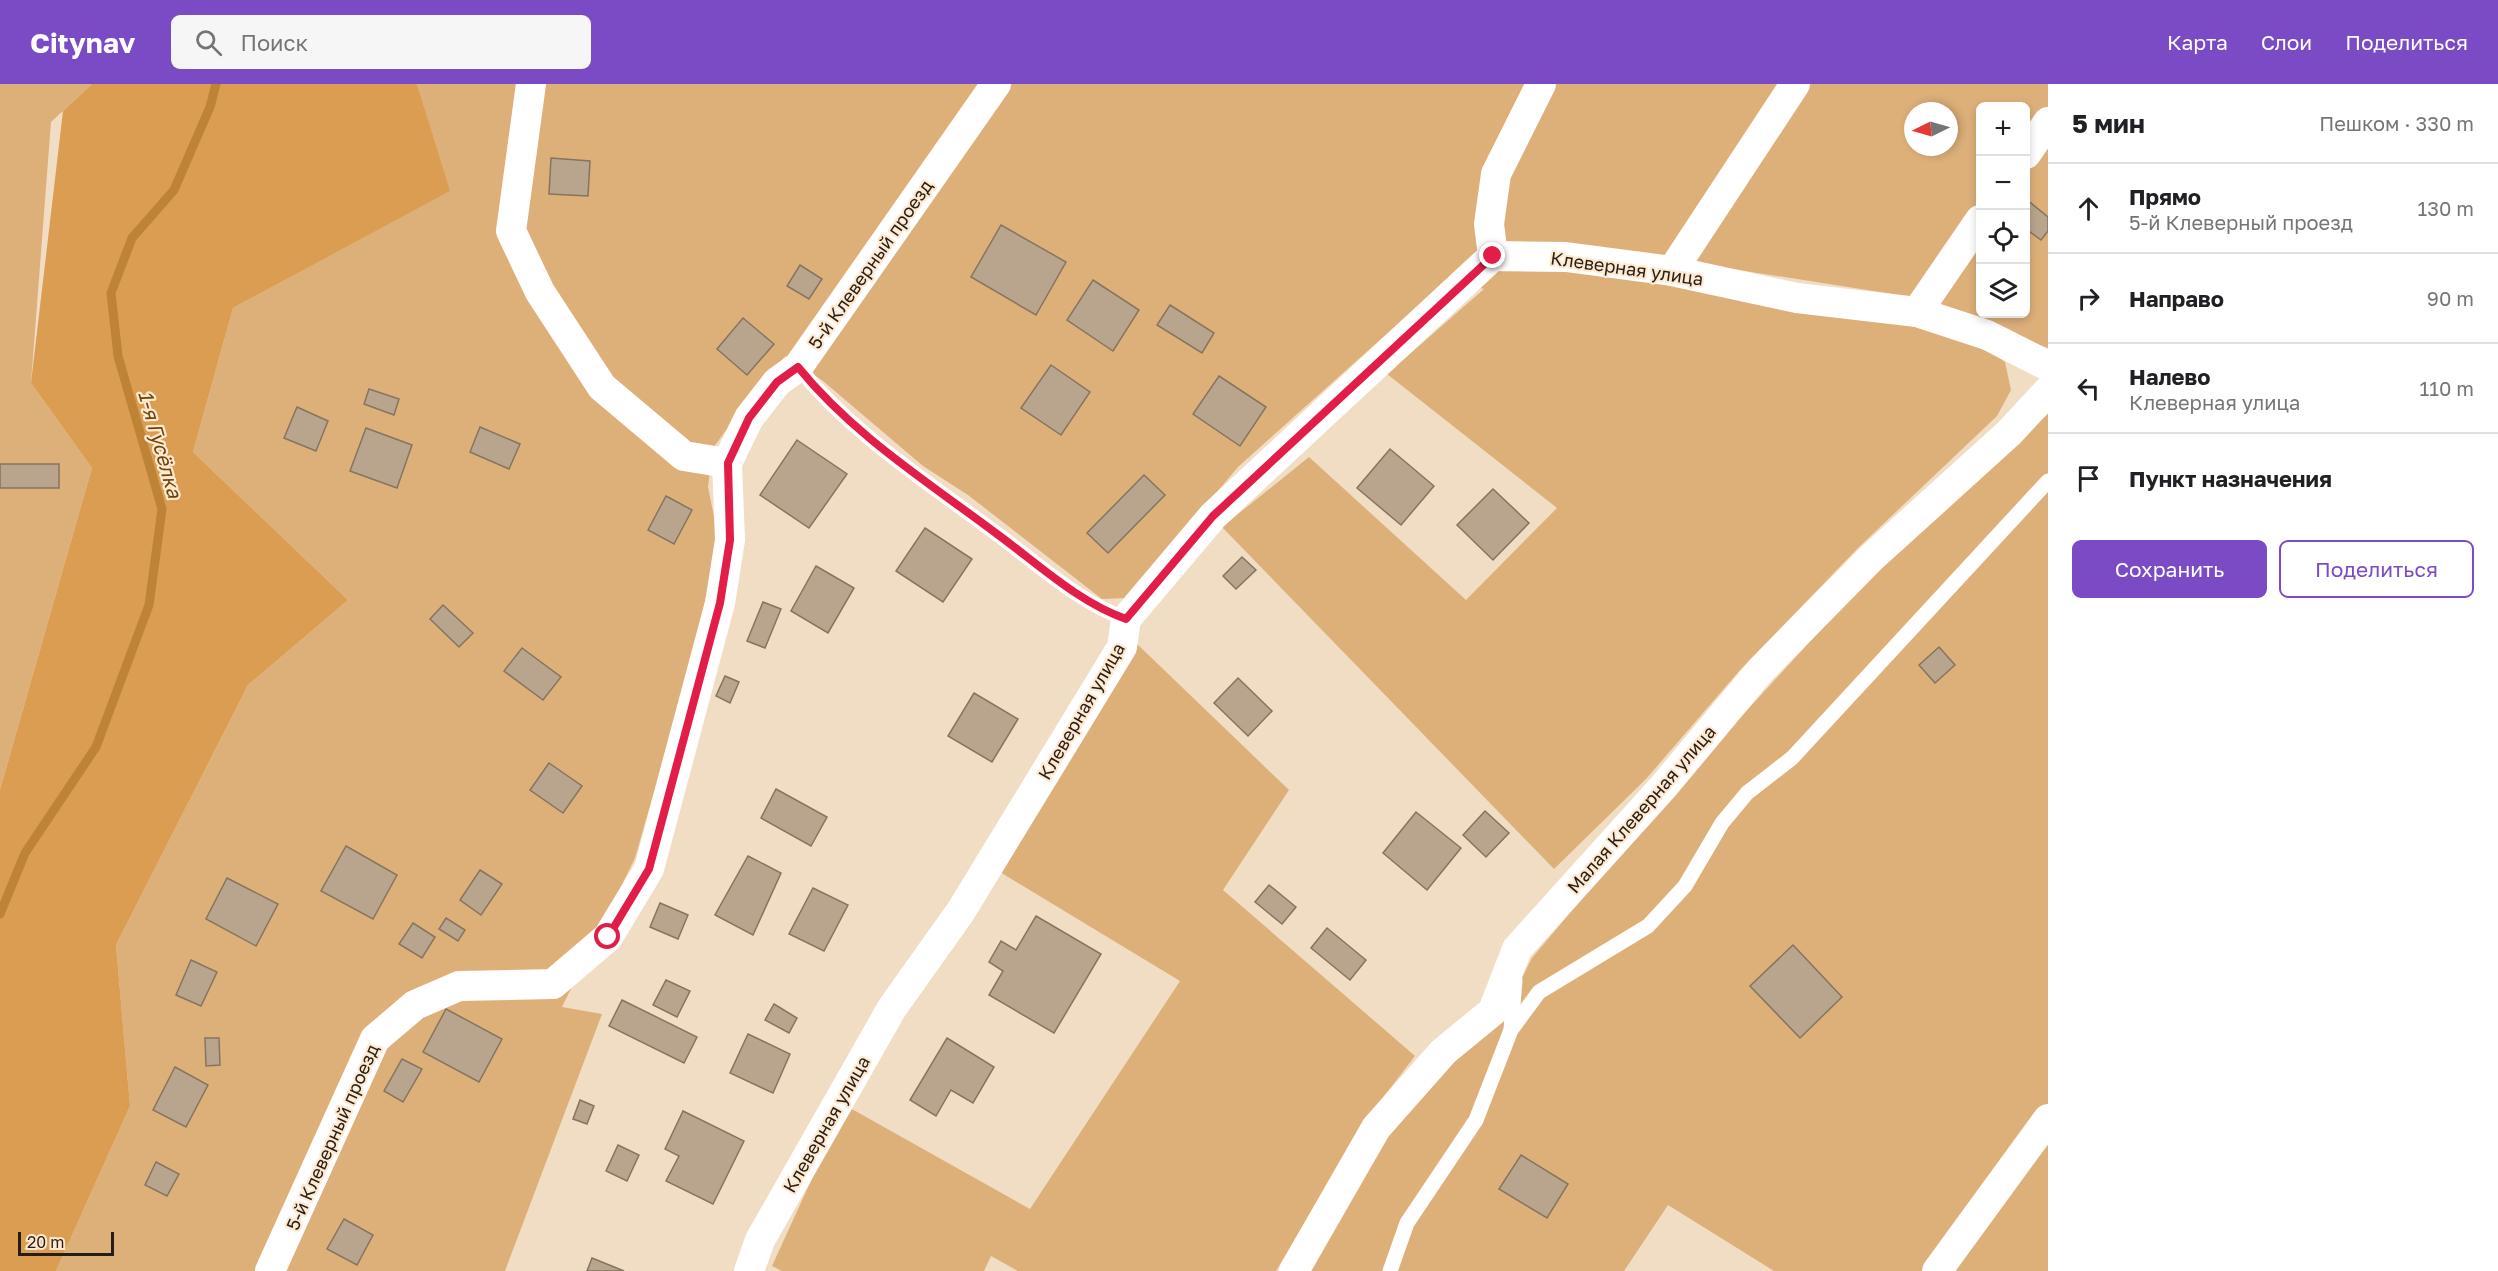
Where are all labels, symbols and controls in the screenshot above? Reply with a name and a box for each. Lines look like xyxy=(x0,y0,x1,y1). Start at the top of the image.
search box xyxy=(171,15,591,69)
text: Citynav xyxy=(30,26,135,59)
icon: search xyxy=(192,26,225,59)
text: Поиск xyxy=(240,29,308,56)
text: Карта xyxy=(2167,29,2228,55)
text: Слои xyxy=(2261,29,2312,55)
text: Поделиться xyxy=(2345,29,2468,55)
north arrow xyxy=(1904,102,1958,156)
map controls xyxy=(1976,102,2030,318)
button: + xyxy=(1976,102,2030,156)
text: 5 мин xyxy=(2072,108,2145,139)
text: Пешком · 330 m xyxy=(2319,111,2474,135)
button: − xyxy=(1976,156,2030,210)
street label: 5-й Клеверный проезд xyxy=(803,175,937,353)
text: Прямо xyxy=(2129,183,2201,210)
icon: ahead xyxy=(2072,192,2105,225)
text: 130 m xyxy=(2418,196,2474,220)
button: locate xyxy=(1976,210,2030,264)
text: 5-й Клеверный проезд xyxy=(2129,210,2353,234)
route end xyxy=(1479,242,1505,268)
street label: Клеверная улица xyxy=(1549,246,1705,290)
button: layers xyxy=(1976,264,2030,318)
icon: right xyxy=(2072,282,2105,315)
text: Направо xyxy=(2129,285,2224,312)
text: 90 m xyxy=(2427,286,2474,310)
text: Налево xyxy=(2129,363,2211,390)
icon: left xyxy=(2072,372,2105,405)
text: 110 m xyxy=(2420,376,2474,400)
water label: 1-я Гусёлка xyxy=(133,387,188,501)
text: Клеверная улица xyxy=(2129,390,2300,414)
icon: arrive xyxy=(2072,462,2105,495)
text: Пункт назначения xyxy=(2129,465,2332,492)
button: Сохранить xyxy=(2072,540,2267,598)
button: Поделиться xyxy=(2279,540,2474,598)
street label: Клеверная улица xyxy=(1033,639,1129,783)
street label: Малая Клеверная улица xyxy=(1562,721,1720,897)
route start xyxy=(594,923,620,949)
street label: 5-й Клеверный проезд xyxy=(281,1040,383,1233)
street label: Клеверная улица xyxy=(778,1052,874,1196)
scale bar xyxy=(18,1229,114,1256)
text: 20 m xyxy=(27,1232,64,1252)

